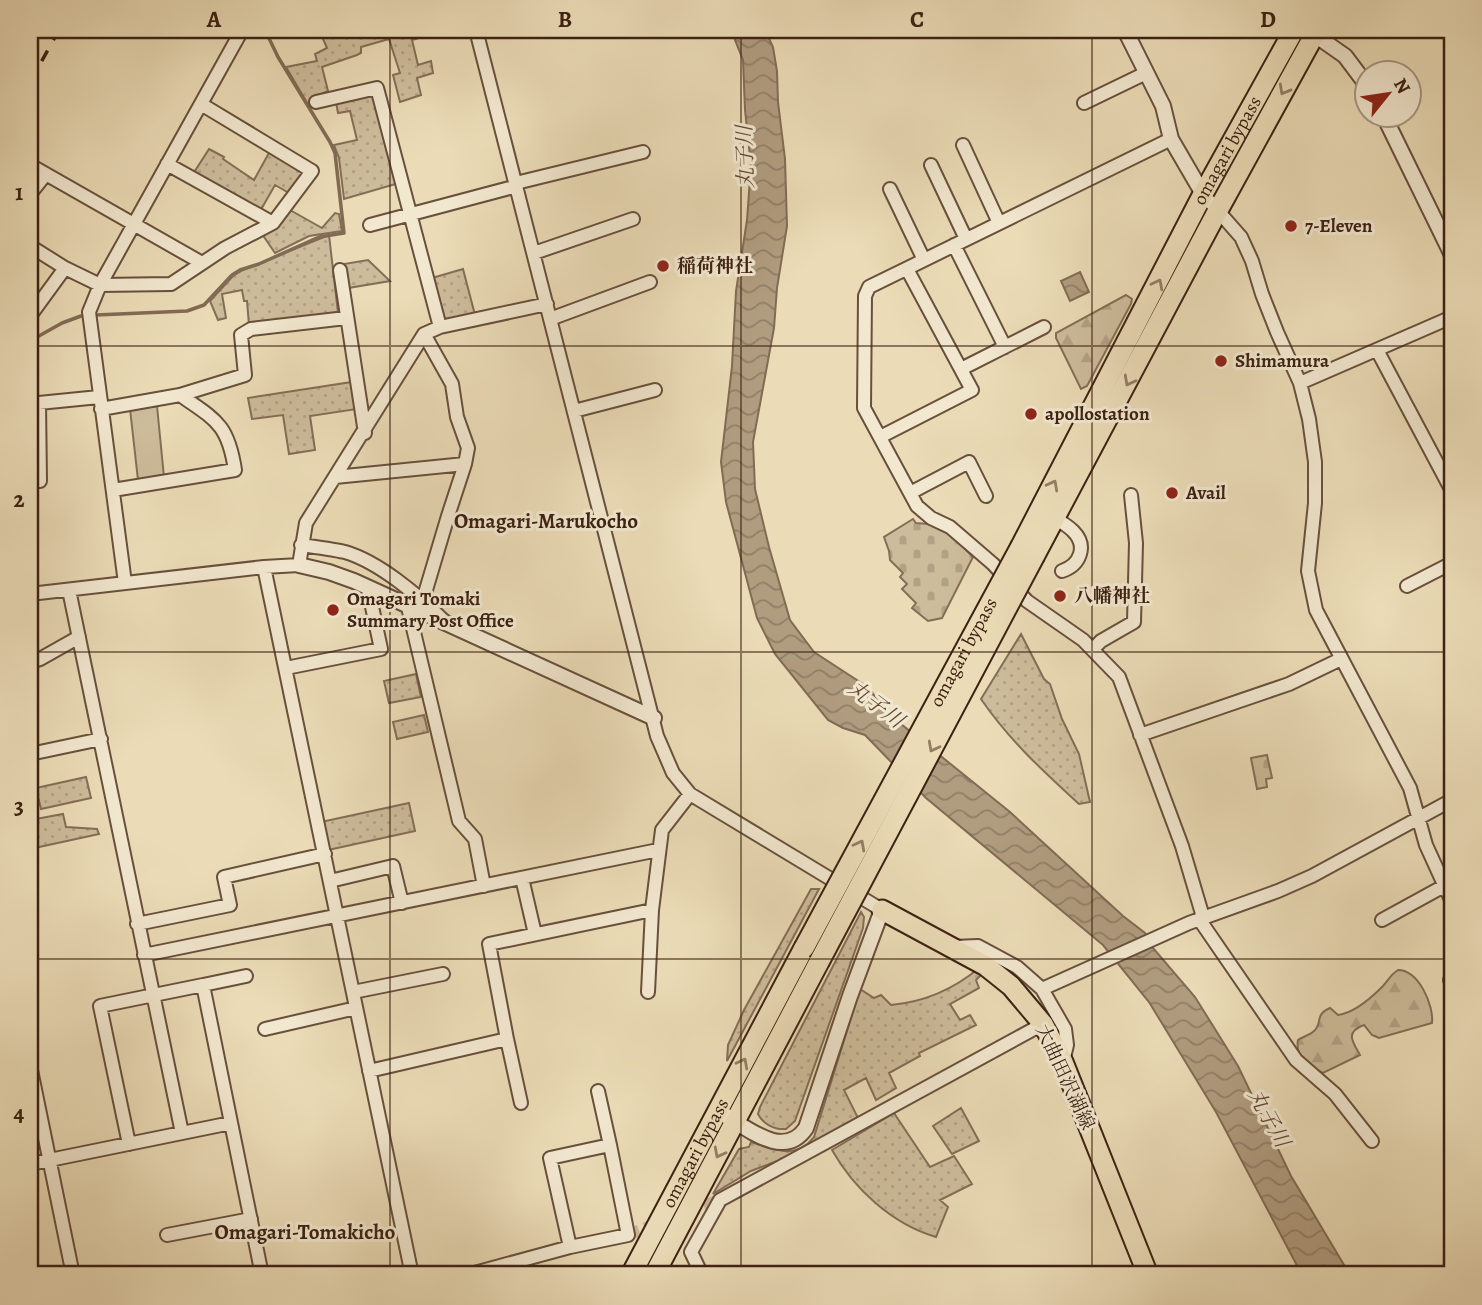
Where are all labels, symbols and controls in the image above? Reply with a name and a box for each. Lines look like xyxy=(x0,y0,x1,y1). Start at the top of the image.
text: A xyxy=(206,4,222,35)
text: B xyxy=(558,4,572,35)
text: C xyxy=(910,4,924,35)
text: D xyxy=(1260,4,1276,35)
north arrow xyxy=(1352,60,1422,130)
text: N xyxy=(1387,74,1417,99)
one-way arrow xyxy=(1279,82,1292,95)
street label: omagari bypass xyxy=(1187,91,1268,209)
water label: 丸子川 xyxy=(730,123,760,189)
text: 1 xyxy=(15,177,23,208)
place label: 7-Eleven xyxy=(1305,213,1373,239)
marker: 7-Eleven xyxy=(1283,218,1299,234)
place label: 稲荷神社 xyxy=(677,253,753,279)
marker: 稲荷神社 xyxy=(655,258,671,274)
one-way arrow xyxy=(1149,278,1163,291)
place label: Shimamura xyxy=(1235,348,1330,374)
marker: Shimamura xyxy=(1213,353,1229,369)
one-way arrow xyxy=(1123,373,1137,386)
place label: apollostation xyxy=(1045,401,1150,427)
marker: apollostation xyxy=(1023,406,1039,422)
one-way arrow xyxy=(1044,480,1058,492)
place label: Avail xyxy=(1185,480,1226,506)
text: 2 xyxy=(13,484,25,515)
marker: Avail xyxy=(1164,485,1180,501)
district label: Omagari-Marukocho xyxy=(454,507,638,535)
place label: 八幡神社 xyxy=(1074,583,1150,609)
place label: Omagari Tomaki Summary Post Office xyxy=(347,586,514,634)
marker: 八幡神社 xyxy=(1052,588,1068,604)
street label: omagari bypass xyxy=(923,593,1004,712)
marker: Omagari Tomaki Summary Post Office xyxy=(325,602,341,618)
water label: 丸子川 xyxy=(842,674,911,735)
one-way arrow xyxy=(928,740,942,752)
text: 3 xyxy=(14,791,24,822)
one-way arrow xyxy=(852,840,865,852)
street label: 大曲田沢湖線 xyxy=(1029,1020,1101,1134)
one-way arrow xyxy=(735,1058,748,1070)
water label: 丸子川 xyxy=(1241,1084,1297,1154)
street label: omagari bypass xyxy=(656,1094,735,1212)
text: 4 xyxy=(14,1098,25,1129)
one-way arrow xyxy=(713,1145,727,1158)
district label: Omagari-Tomakicho xyxy=(215,1218,396,1246)

